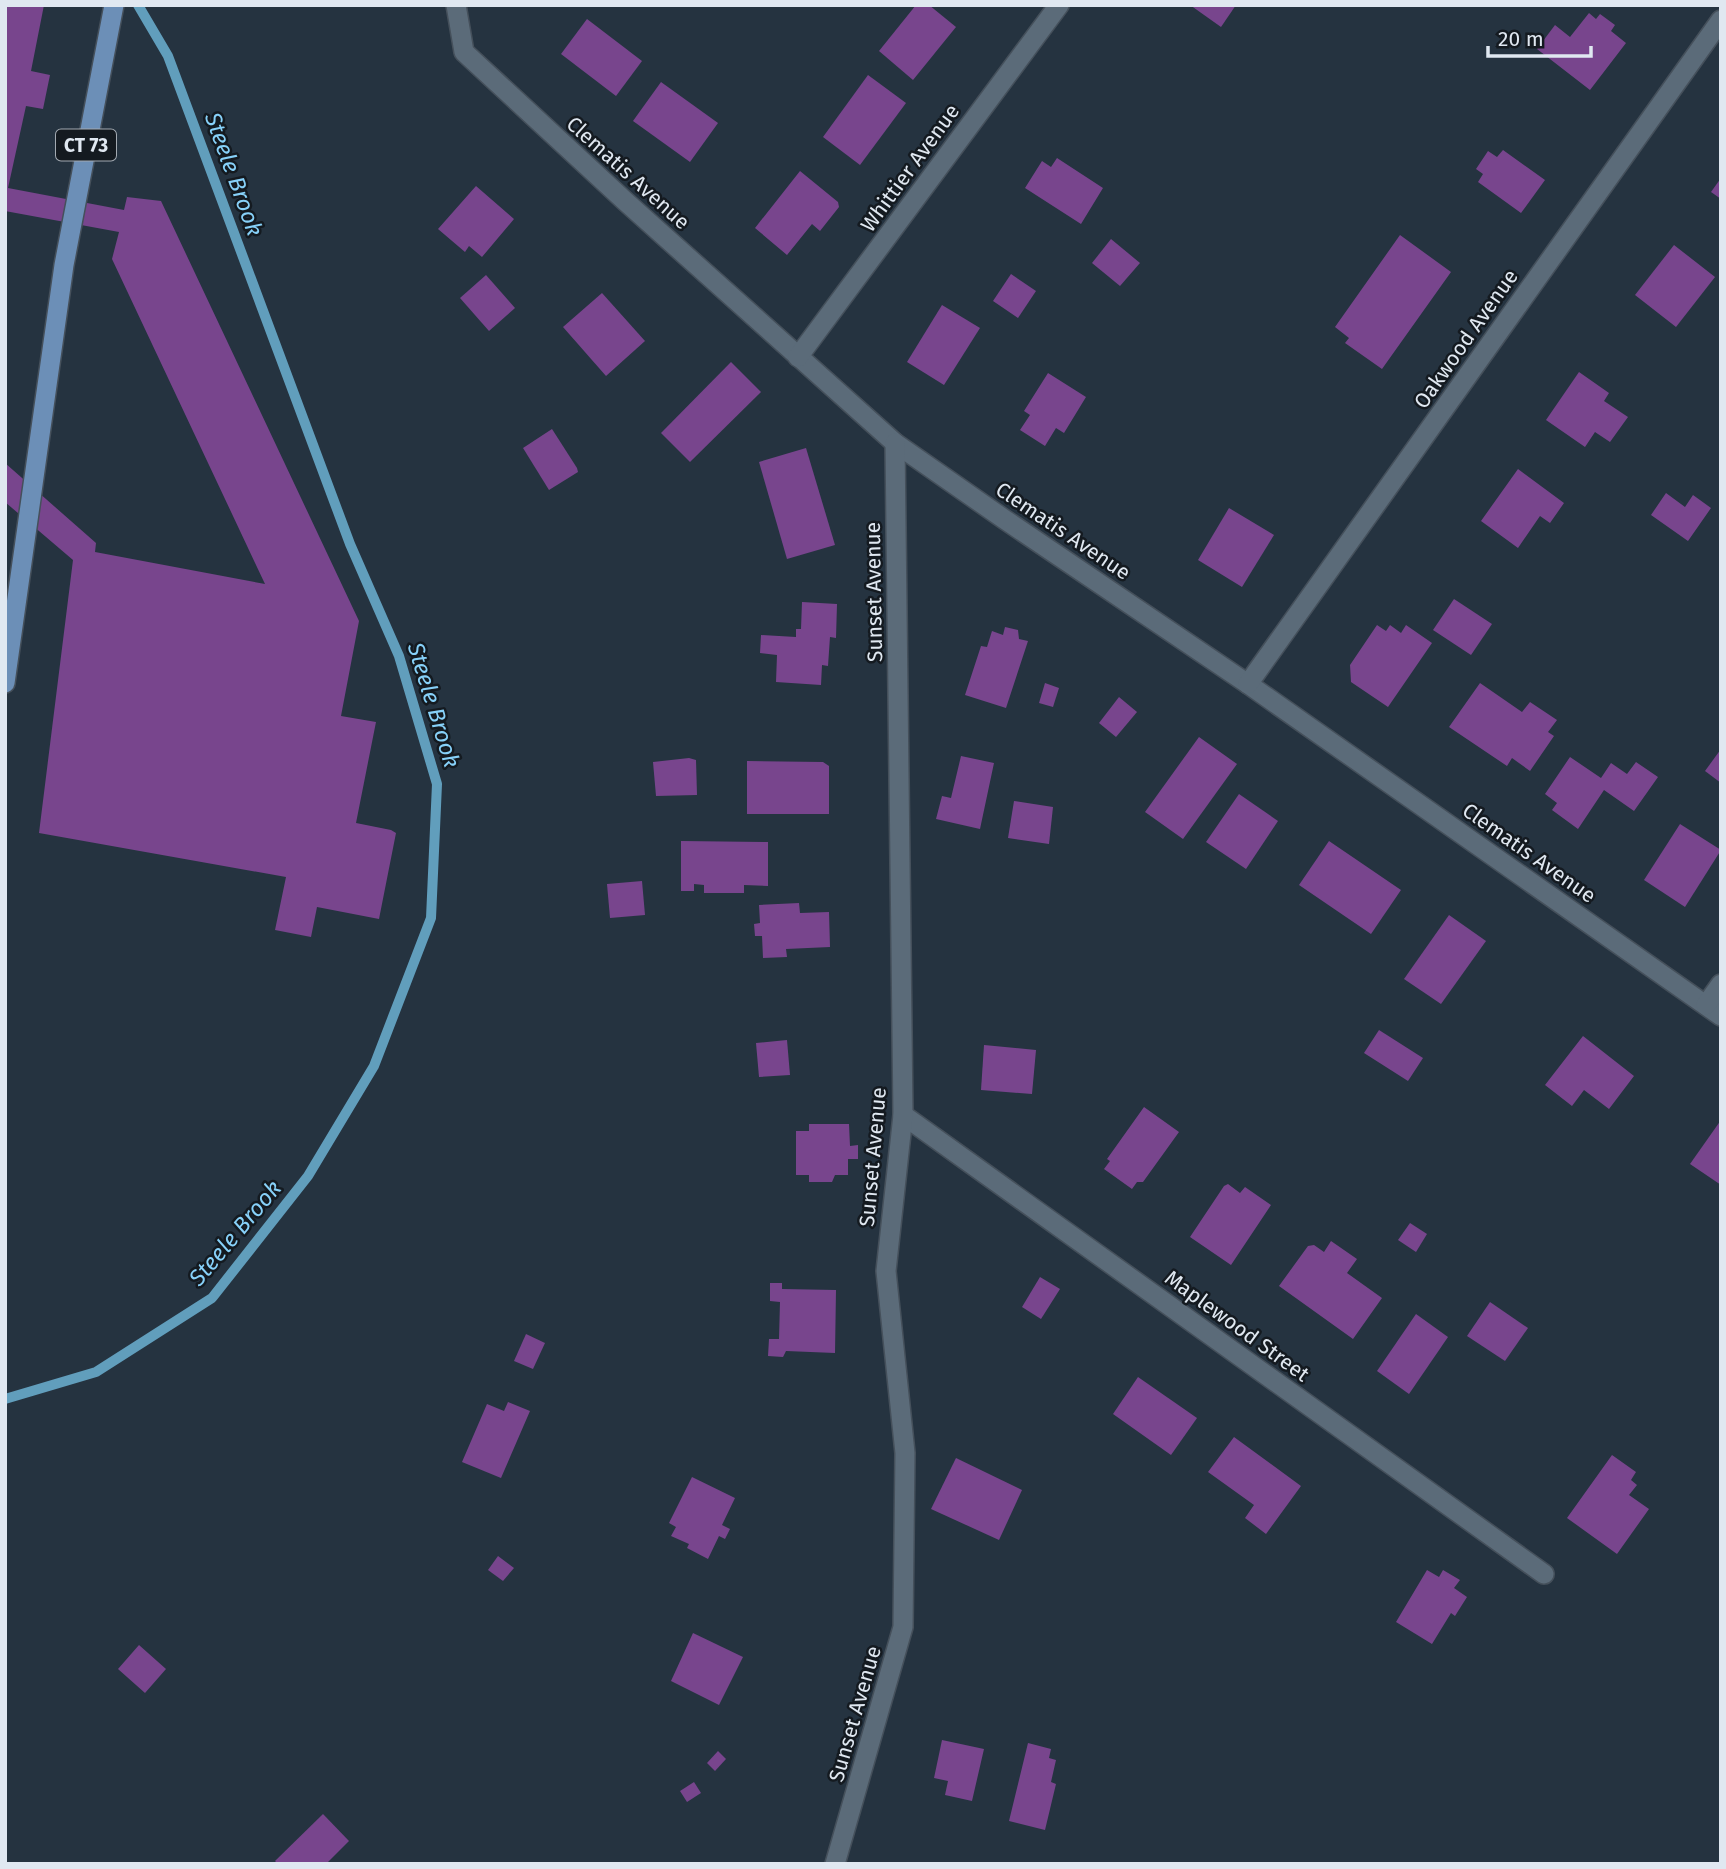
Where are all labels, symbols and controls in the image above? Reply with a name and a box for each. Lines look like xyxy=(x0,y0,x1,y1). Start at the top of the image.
scale bar xyxy=(1488,14,1591,58)
text: 20 m xyxy=(1498,26,1544,52)
street label: Whittier Avenue xyxy=(855,99,965,237)
water label: Steele Brook xyxy=(198,108,269,239)
street label: Clematis Avenue xyxy=(561,111,695,235)
road number: CT 73 xyxy=(56,130,116,160)
street label: Oakwood Avenue xyxy=(1408,264,1524,414)
street label: Clematis Avenue xyxy=(991,476,1135,586)
street label: Sunset Avenue xyxy=(860,522,888,662)
water label: Steele Brook xyxy=(401,638,466,771)
street label: Clematis Avenue xyxy=(1457,797,1601,909)
street label: Sunset Avenue xyxy=(854,1086,892,1228)
water label: Steele Brook xyxy=(182,1175,287,1292)
street label: Maplewood Street xyxy=(1160,1265,1315,1387)
street label: Sunset Avenue xyxy=(823,1643,887,1785)

